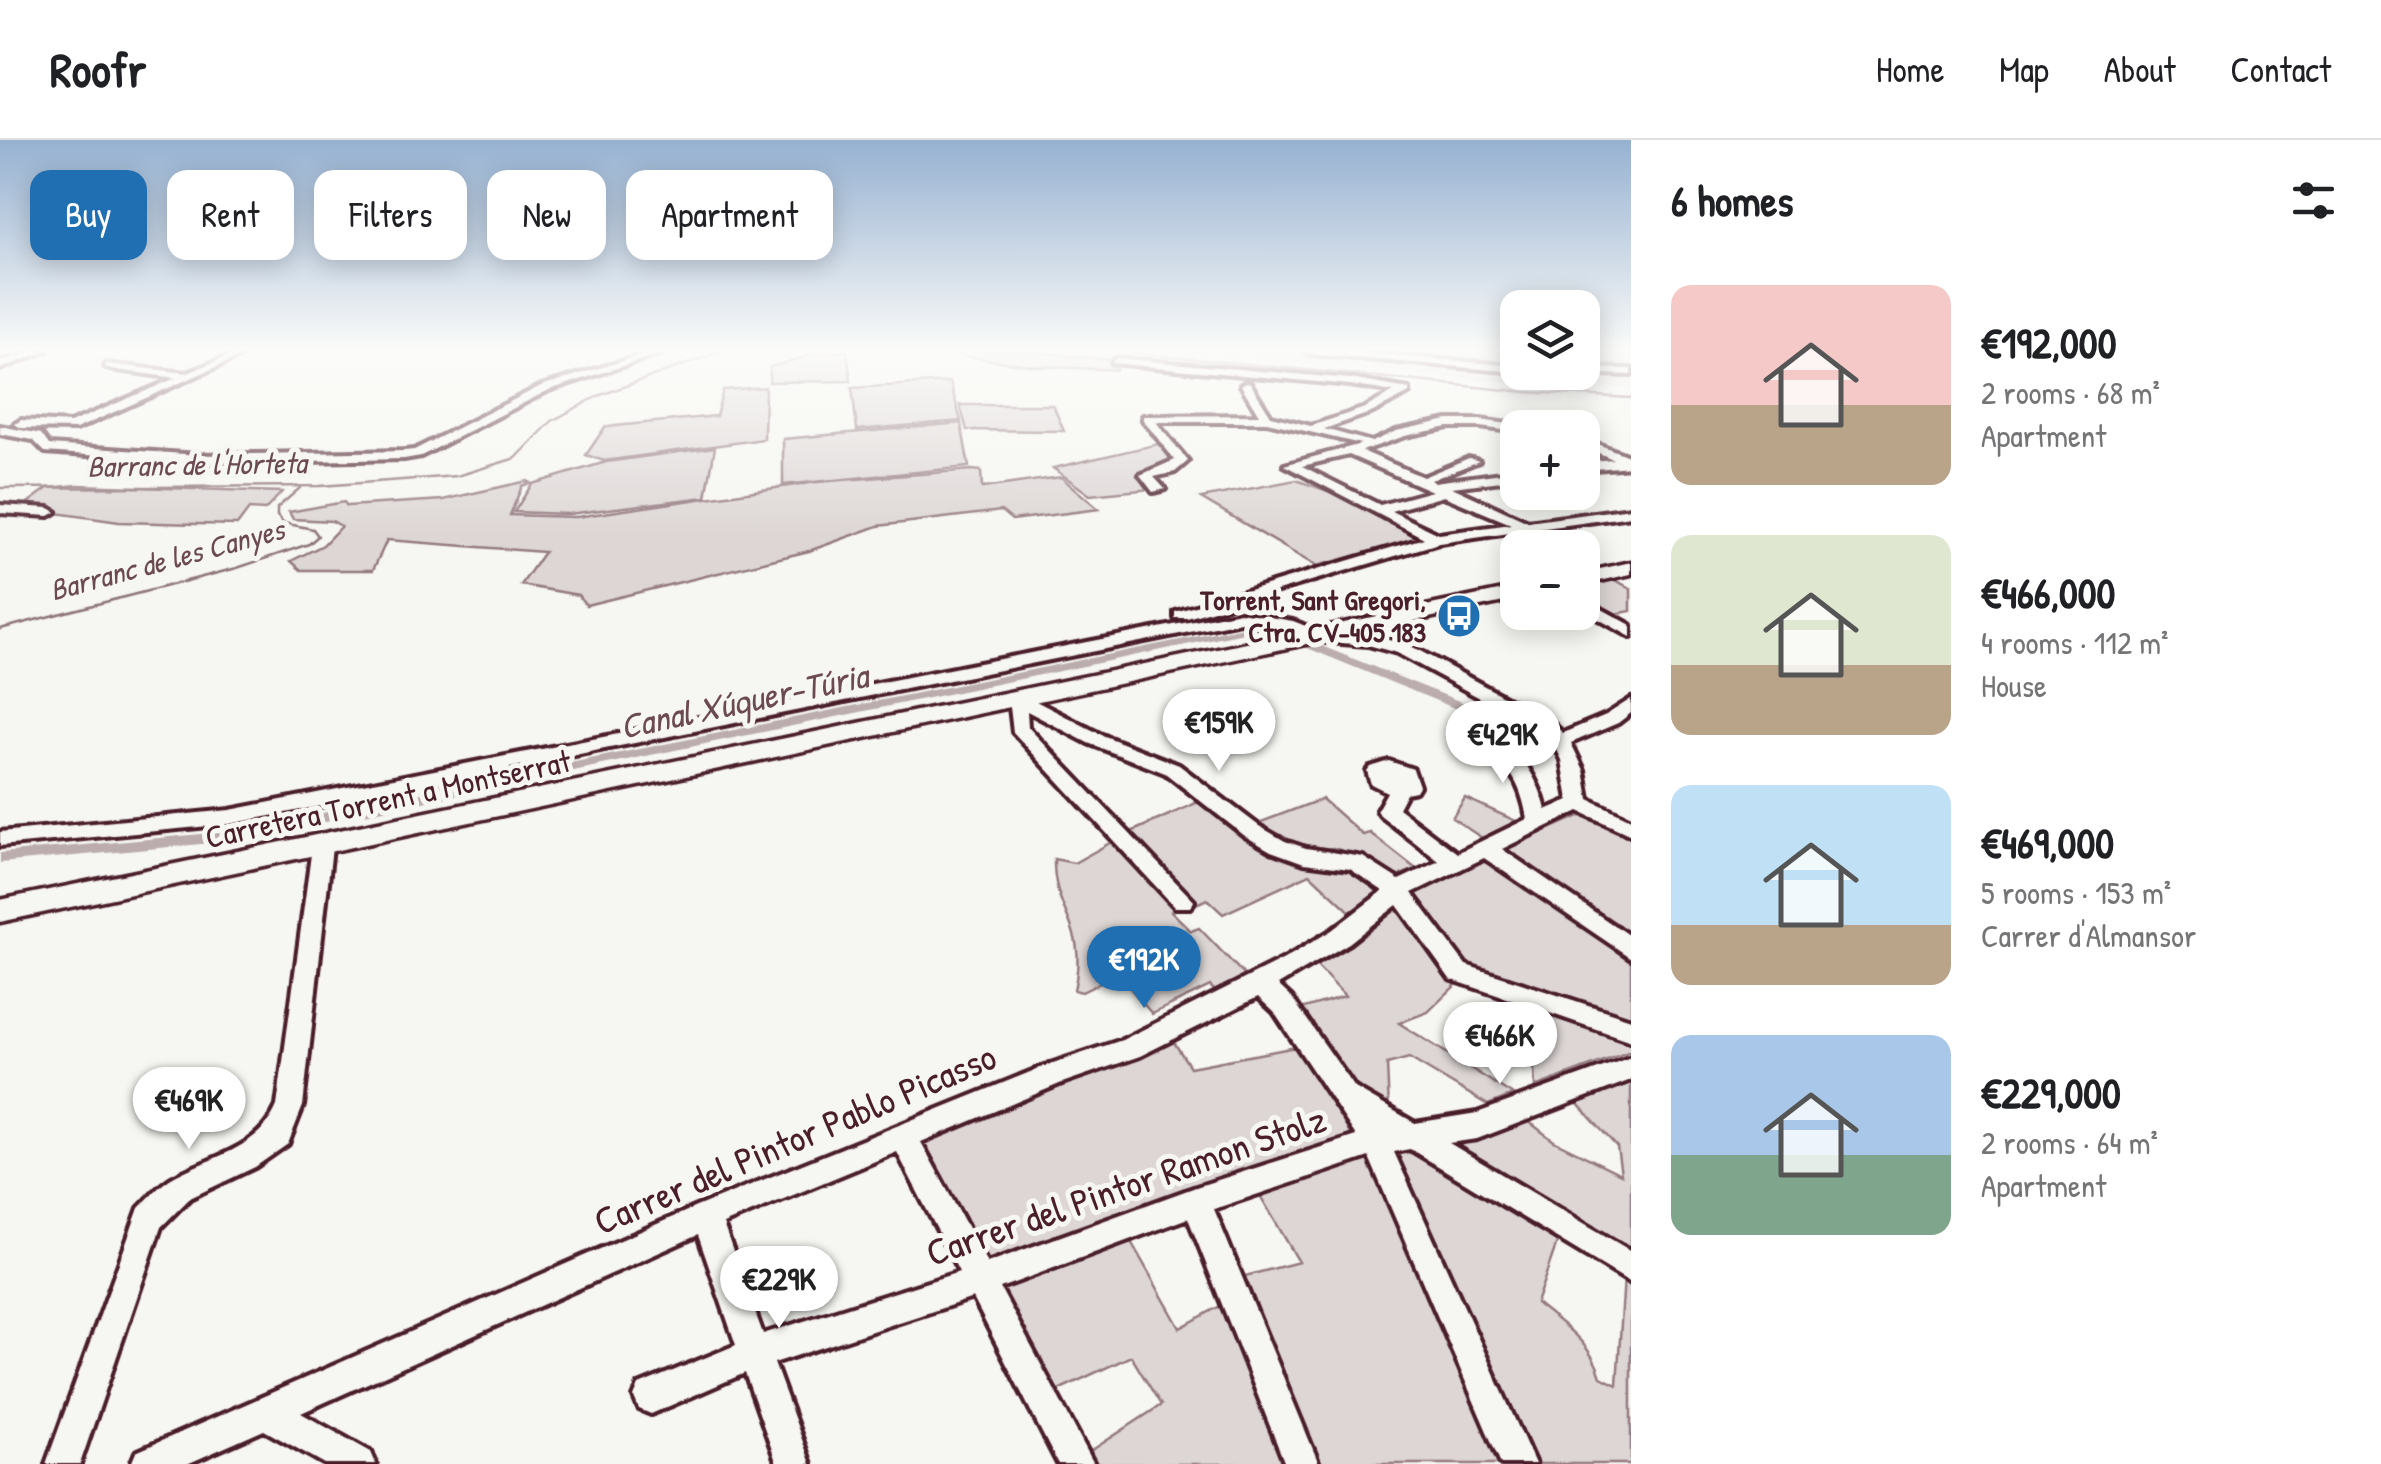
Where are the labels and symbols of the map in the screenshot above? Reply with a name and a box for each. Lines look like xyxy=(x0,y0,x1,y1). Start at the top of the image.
water label: Barranc de l'Horteta xyxy=(87,442,310,486)
water label: Barranc de les Canyes xyxy=(45,508,291,610)
place label: Torrent, Sant Gregori, Ctra. CV-405 183 xyxy=(1199,581,1426,651)
bus stop icon: Torrent, Sant Gregori, Ctra. CV-405 183 xyxy=(1436,593,1482,639)
water label: Canal Xúquer-Túria xyxy=(616,651,875,750)
pin: €159K xyxy=(1149,689,1289,774)
pin: €429K xyxy=(1433,701,1573,786)
street label: Carretera Torrent a Montserrat xyxy=(201,739,575,858)
pin: €192K xyxy=(1074,926,1214,1011)
pin: €466K xyxy=(1430,1002,1570,1087)
street label: Carrer del Pintor Pablo Picasso xyxy=(586,1030,1004,1246)
pin: €469K xyxy=(119,1067,259,1152)
street label: Carrer del Pintor Ramon Stolz xyxy=(919,1092,1332,1278)
pin: €229K xyxy=(709,1246,849,1331)

